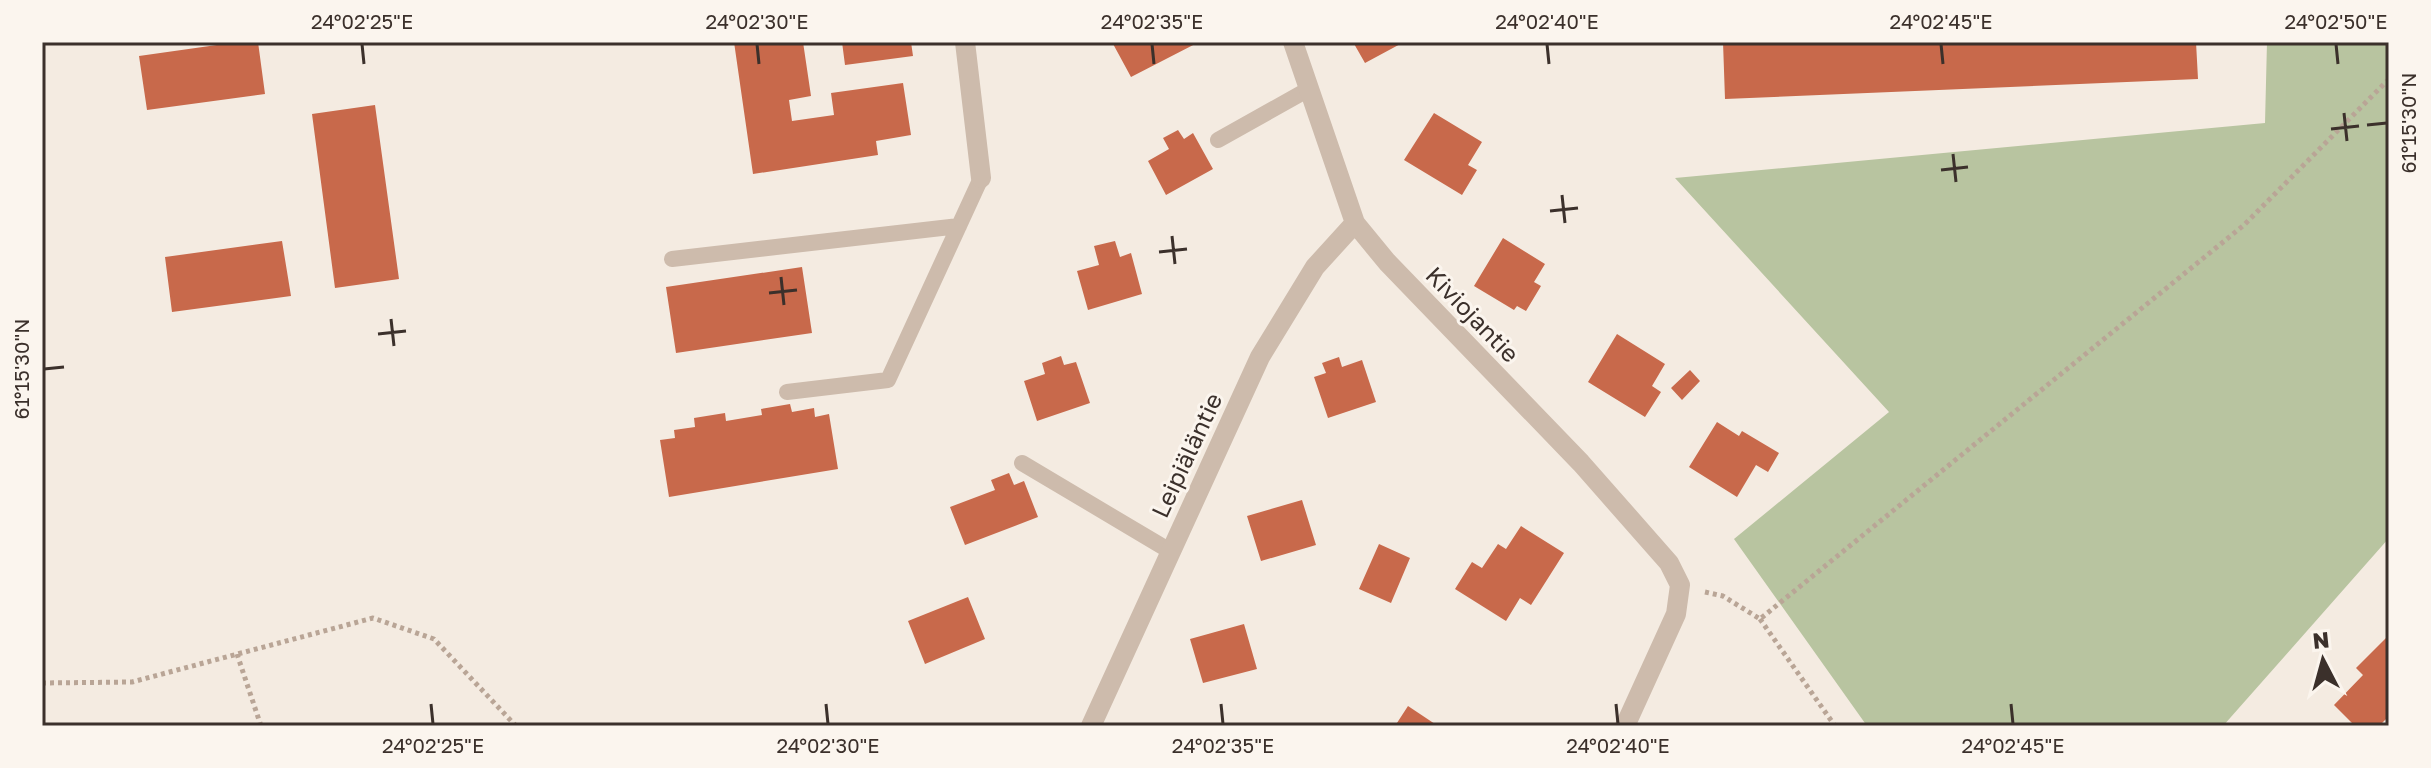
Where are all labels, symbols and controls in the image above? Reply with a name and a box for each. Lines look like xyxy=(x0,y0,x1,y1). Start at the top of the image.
text: 24°02'25"E xyxy=(311,9,413,33)
text: 24°02'30"E xyxy=(705,9,809,33)
text: 24°02'35"E xyxy=(1101,9,1203,33)
text: 24°02'40"E xyxy=(1495,9,1599,33)
text: 24°02'45"E xyxy=(1890,9,1992,33)
text: 24°02'50"E xyxy=(2285,9,2388,33)
text: 61°15'30"N xyxy=(2396,73,2420,173)
street label: Kiviojantie xyxy=(1420,260,1526,368)
text: 61°15'30"N xyxy=(9,319,33,419)
street label: Leipiäläntie xyxy=(1144,388,1228,522)
north arrow xyxy=(2283,620,2363,700)
text: N xyxy=(2311,625,2331,654)
text: 24°02'25"E xyxy=(382,733,484,757)
text: 24°02'30"E xyxy=(776,733,880,757)
text: 24°02'35"E xyxy=(1172,733,1274,757)
text: 24°02'40"E xyxy=(1566,733,1670,757)
text: 24°02'45"E xyxy=(1962,733,2064,757)

